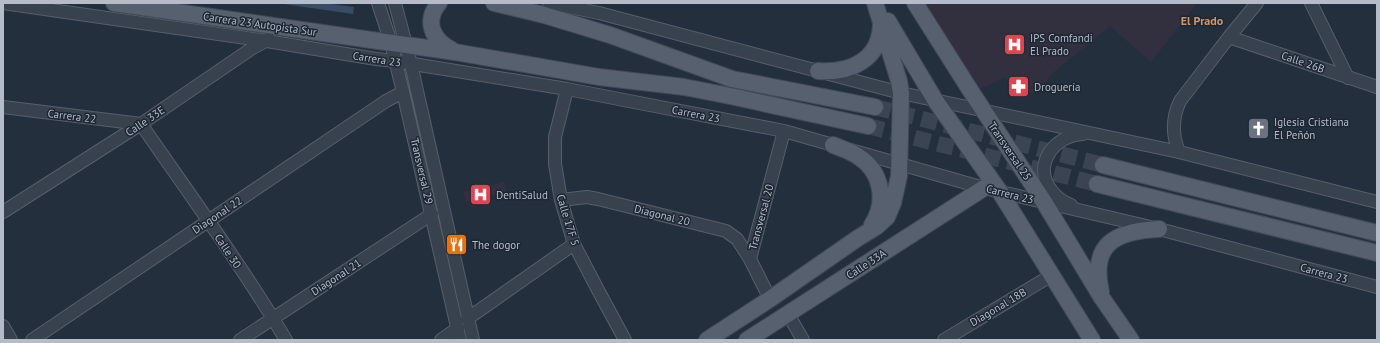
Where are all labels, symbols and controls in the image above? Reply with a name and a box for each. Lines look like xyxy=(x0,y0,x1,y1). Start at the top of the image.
street label: Carrera 23 Autopista Sur xyxy=(202,9,318,39)
district label: El Prado xyxy=(1181,13,1224,28)
hospital icon: IPS Comfandi El Prado xyxy=(1001,31,1027,57)
place label: IPS Comfandi El Prado xyxy=(1030,31,1093,58)
street label: Carrera 23 xyxy=(352,48,402,70)
street label: Calle 26B xyxy=(1279,48,1327,76)
pharmacy icon: Droguería xyxy=(1005,74,1031,100)
place label: Droguería xyxy=(1034,80,1080,94)
street label: Carrera 23 xyxy=(671,102,721,126)
street label: Calle 33E xyxy=(123,103,167,139)
street label: Carrera 22 xyxy=(47,106,97,126)
church icon: Iglesia Cristiana El Peñón xyxy=(1245,115,1271,141)
place label: Iglesia Cristiana El Peñón xyxy=(1274,115,1349,142)
street label: Transversal 25 xyxy=(985,119,1035,183)
street label: Transversal 29 xyxy=(408,137,436,205)
street label: Carrera 23 xyxy=(985,181,1035,207)
hospital icon: DentiSalud xyxy=(467,182,493,208)
street label: Transversal 20 xyxy=(745,183,777,251)
place label: DentiSalud xyxy=(496,188,548,202)
street label: Diagonal 22 xyxy=(189,193,245,237)
street label: Calle 17F 5 xyxy=(554,193,582,247)
street label: Diagonal 20 xyxy=(633,201,691,229)
street label: Calle 30 xyxy=(211,231,245,271)
restaurant icon: The dogor xyxy=(444,232,470,258)
place label: The dogor xyxy=(472,238,520,252)
street label: Calle 33A xyxy=(843,246,889,282)
street label: Diagonal 21 xyxy=(308,256,364,298)
street label: Carrera 23 xyxy=(1299,260,1349,286)
street label: Diagonal 18B xyxy=(967,285,1029,329)

